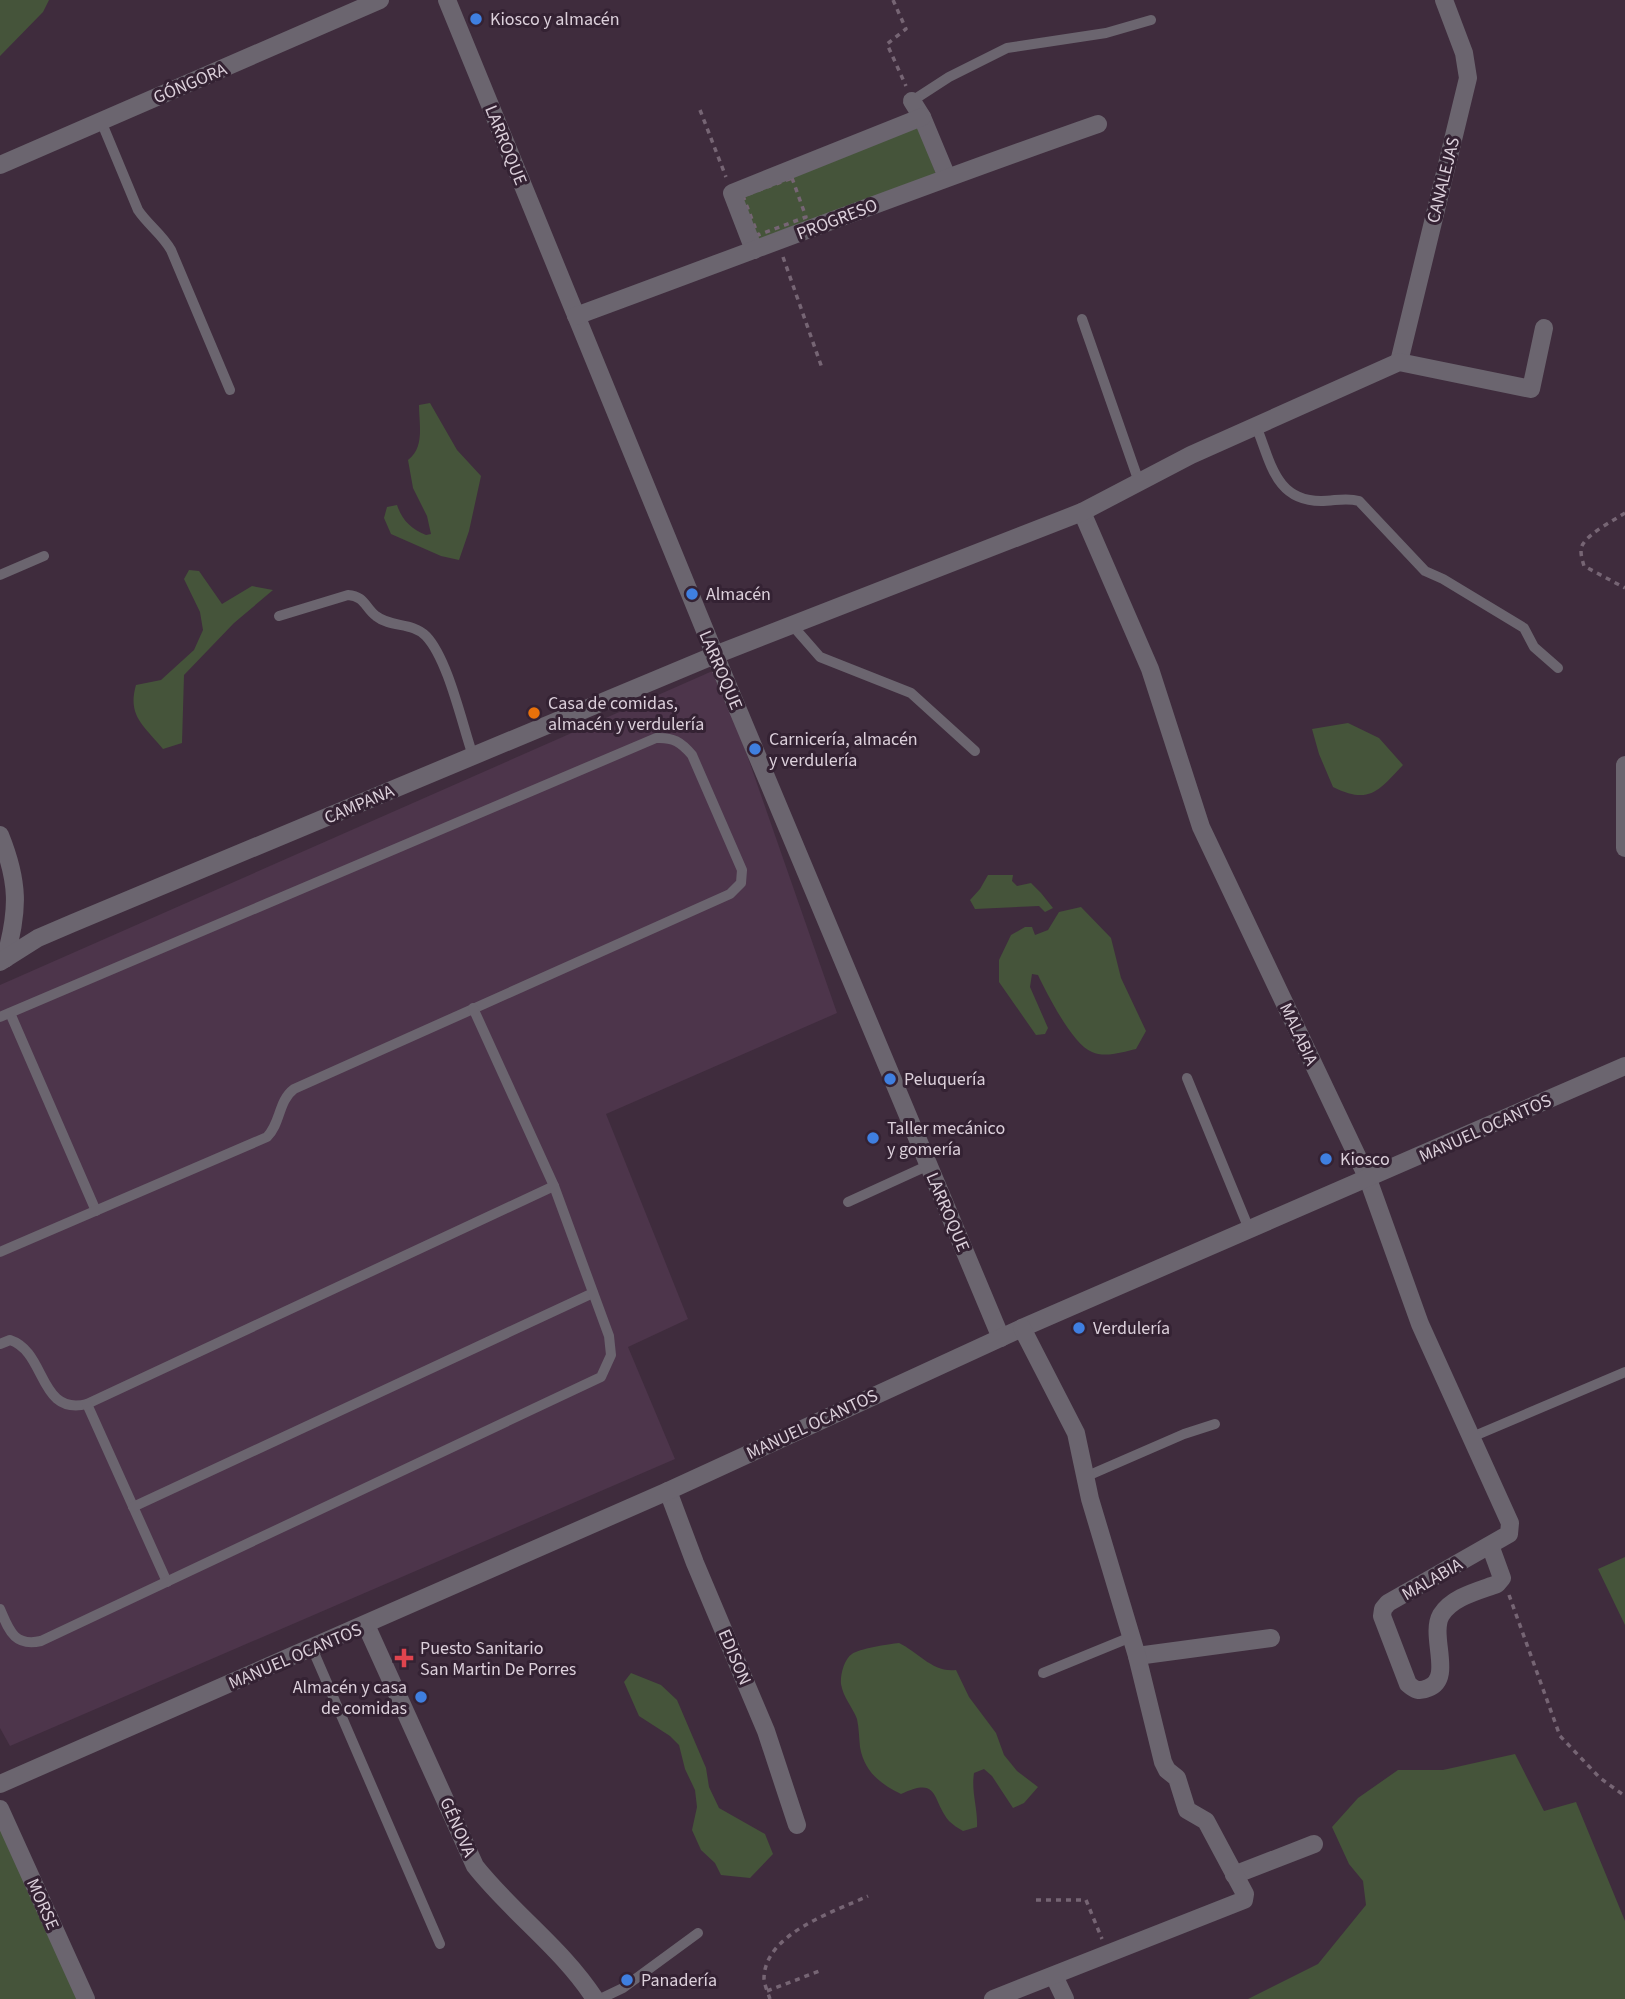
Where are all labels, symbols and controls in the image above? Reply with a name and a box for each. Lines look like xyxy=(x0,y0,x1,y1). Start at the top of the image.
place label: Kiosco y almacén xyxy=(490,7,620,32)
marker: Kiosco y almacén xyxy=(468,11,484,27)
street label: GÓNGORA xyxy=(150,57,231,110)
street label: LARROQUE xyxy=(478,102,533,189)
street label: CANALEJAS xyxy=(1421,135,1466,226)
street label: PROGRESO xyxy=(793,193,881,246)
place label: Almacén xyxy=(706,582,771,607)
marker: Almacén xyxy=(684,586,700,602)
street label: LARROQUE xyxy=(693,627,748,714)
place label: Casa de comidas, almacén y verdulería xyxy=(548,691,704,737)
marker: Casa de comidas, almacén y verdulería xyxy=(526,705,542,721)
place label: Carnicería, almacén y verdulería xyxy=(769,727,918,773)
marker: Carnicería, almacén y verdulería xyxy=(747,741,763,757)
street label: CAMPANA xyxy=(320,778,398,830)
street label: MALABIA xyxy=(1273,999,1324,1070)
place label: Peluquería xyxy=(904,1067,986,1092)
marker: Peluquería xyxy=(882,1071,898,1087)
street label: MANUEL OCANTOS xyxy=(1415,1088,1555,1169)
place label: Taller mecánico y gomería xyxy=(887,1116,1005,1162)
marker: Taller mecánico y gomería xyxy=(865,1130,881,1146)
place label: Kiosco xyxy=(1340,1147,1390,1172)
marker: Kiosco xyxy=(1318,1151,1334,1167)
street label: LARROQUE xyxy=(920,1169,975,1256)
place label: Verdulería xyxy=(1093,1316,1170,1341)
marker: Verdulería xyxy=(1071,1320,1087,1336)
street label: MANUEL OCANTOS xyxy=(742,1383,882,1466)
street label: MALABIA xyxy=(1397,1552,1467,1607)
street label: MANUEL OCANTOS xyxy=(225,1617,366,1696)
street label: EDISON xyxy=(712,1625,757,1689)
place label: Puesto Sanitario San Martin De Porres xyxy=(420,1636,576,1682)
marker: Puesto Sanitario San Martin De Porres xyxy=(394,1648,414,1668)
place label: Almacén y casa de comidas xyxy=(293,1675,407,1721)
marker: Almacén y casa de comidas xyxy=(413,1689,429,1705)
street label: GÉNOVA xyxy=(433,1793,482,1861)
street label: MORSE xyxy=(20,1874,65,1934)
place label: Panadería xyxy=(641,1968,717,1993)
marker: Panadería xyxy=(619,1972,635,1988)

